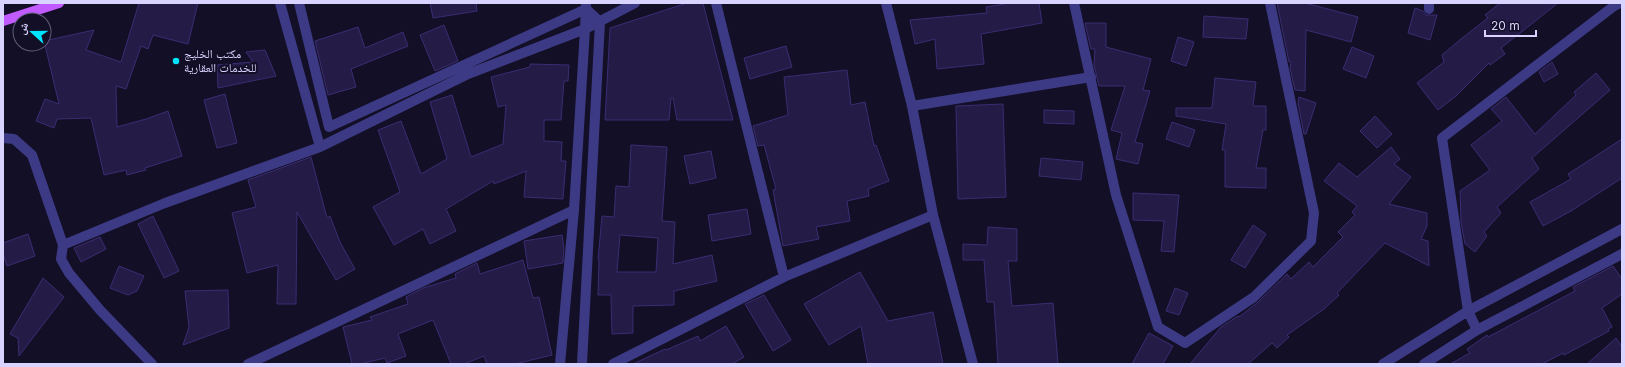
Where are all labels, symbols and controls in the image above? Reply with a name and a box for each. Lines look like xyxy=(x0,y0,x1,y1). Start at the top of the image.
north arrow xyxy=(12,12,52,52)
scale bar xyxy=(1485,12,1536,38)
text: 20 m xyxy=(1491,18,1520,33)
text: ش xyxy=(14,20,32,37)
place label: مكتب الخليج للخدمات العقارية xyxy=(184,46,257,75)
marker: مكتب الخليج للخدمات العقارية xyxy=(171,56,181,66)

